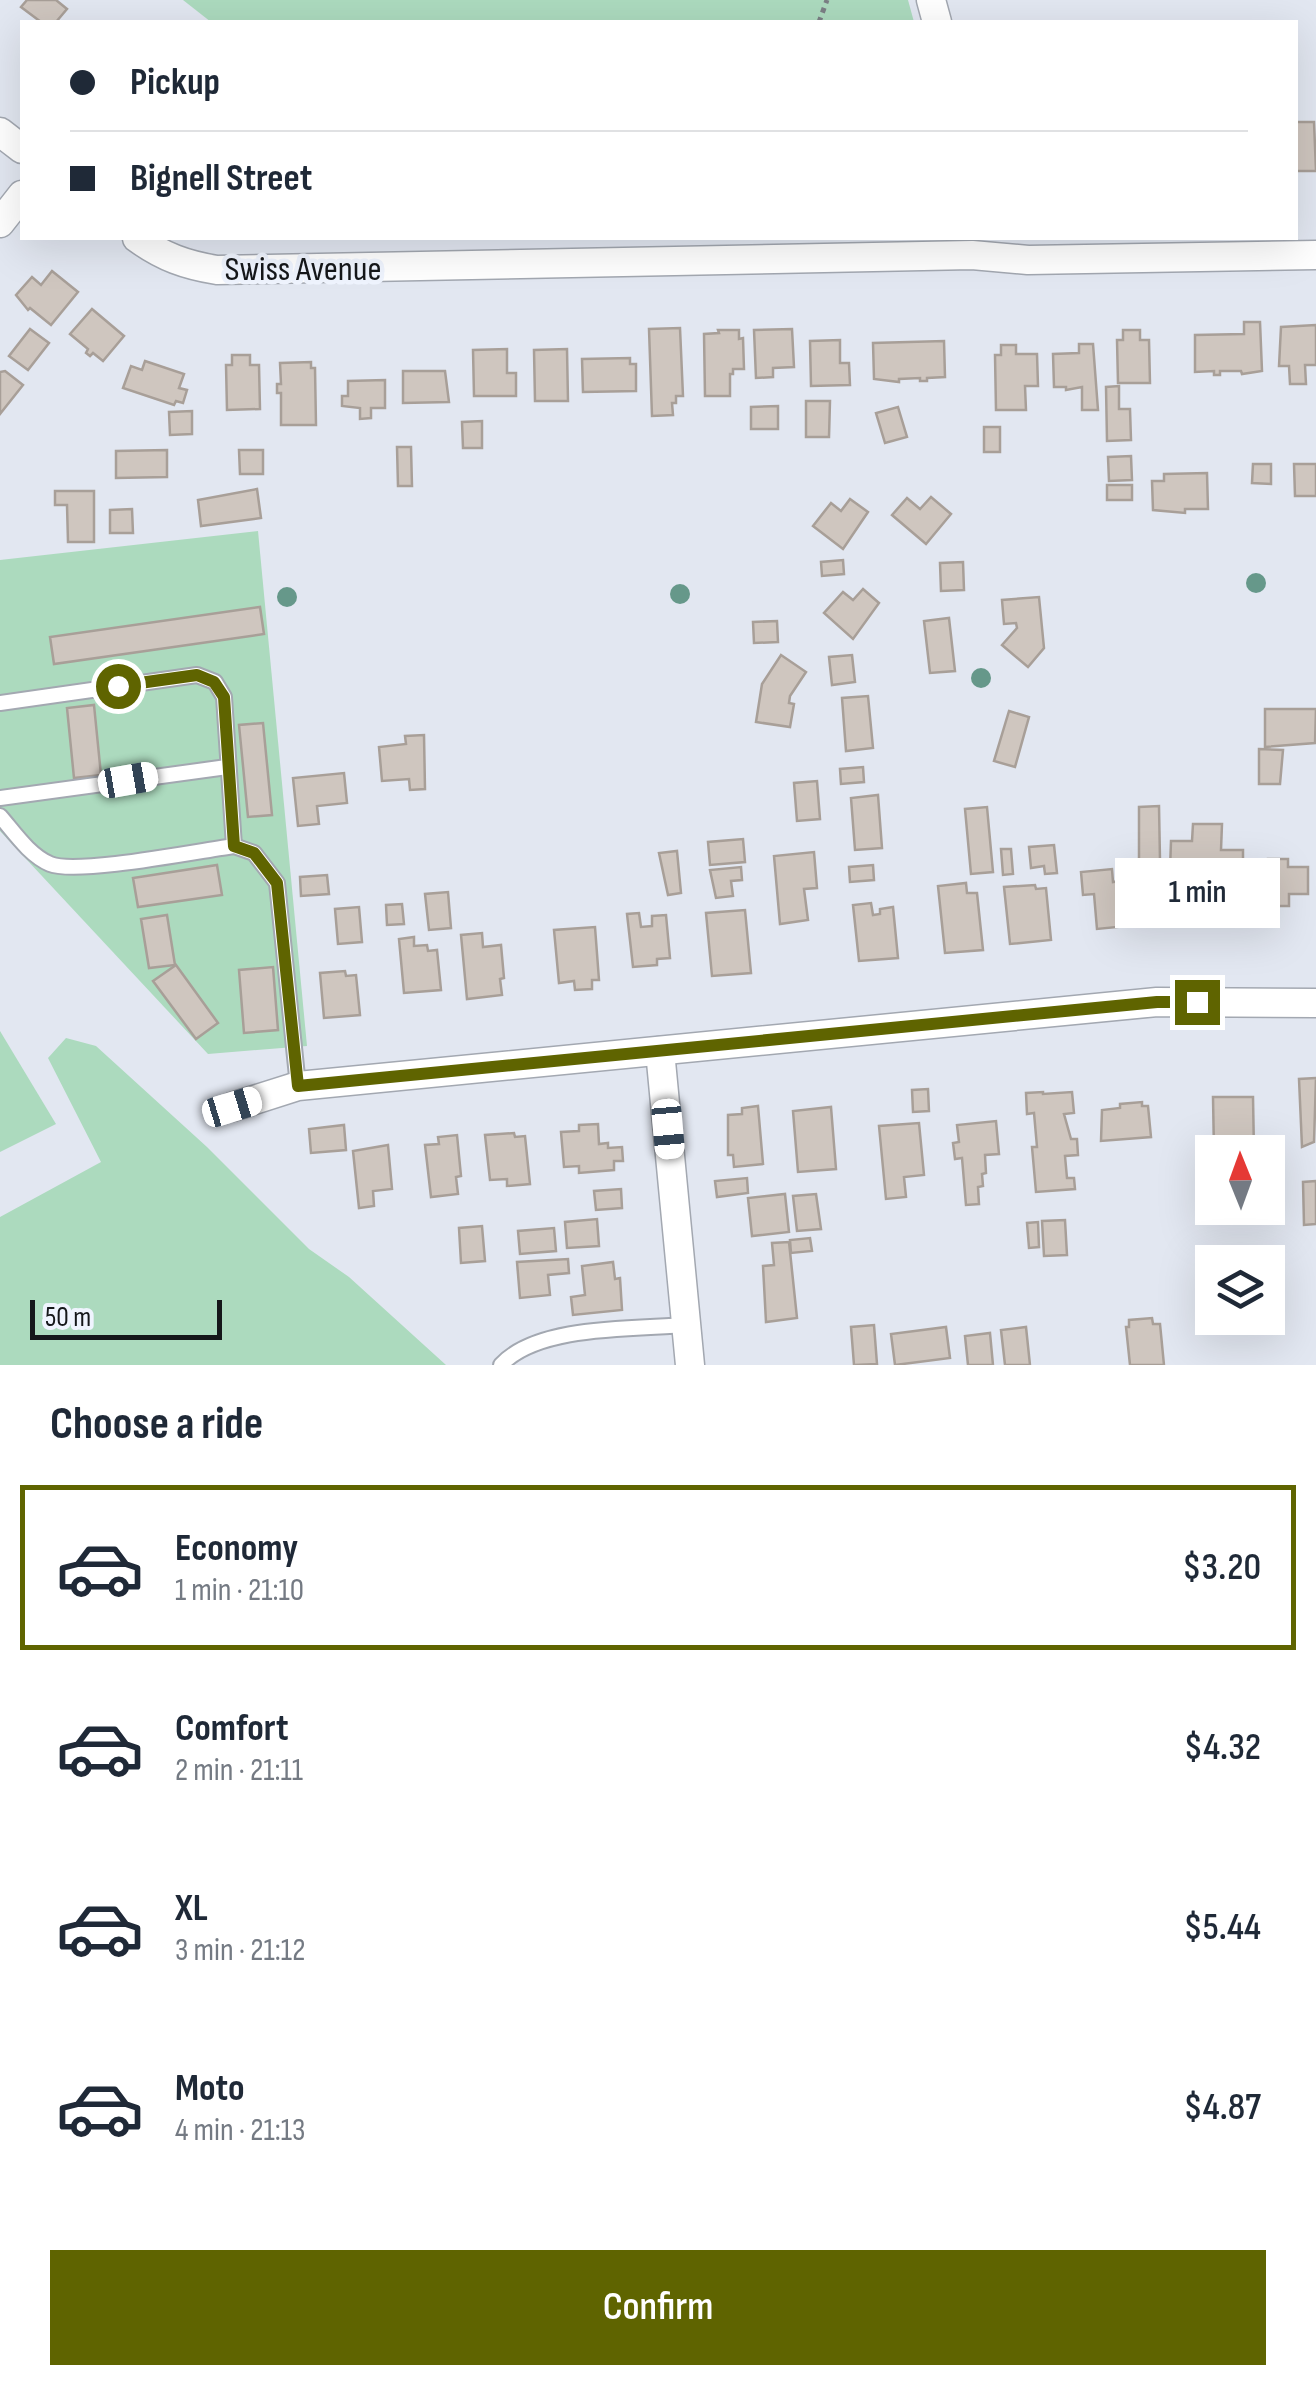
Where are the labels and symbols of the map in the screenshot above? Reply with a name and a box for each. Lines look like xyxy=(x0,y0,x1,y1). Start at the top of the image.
street label: Swiss Avenue xyxy=(224,248,382,291)
route start xyxy=(96,664,141,709)
car xyxy=(96,760,160,800)
callout: 1 min xyxy=(1114,857,1280,927)
route end xyxy=(1175,980,1220,1025)
car xyxy=(199,1084,265,1130)
car xyxy=(650,1098,686,1160)
north arrow xyxy=(1195,1135,1285,1225)
scale bar xyxy=(30,1295,222,1340)

